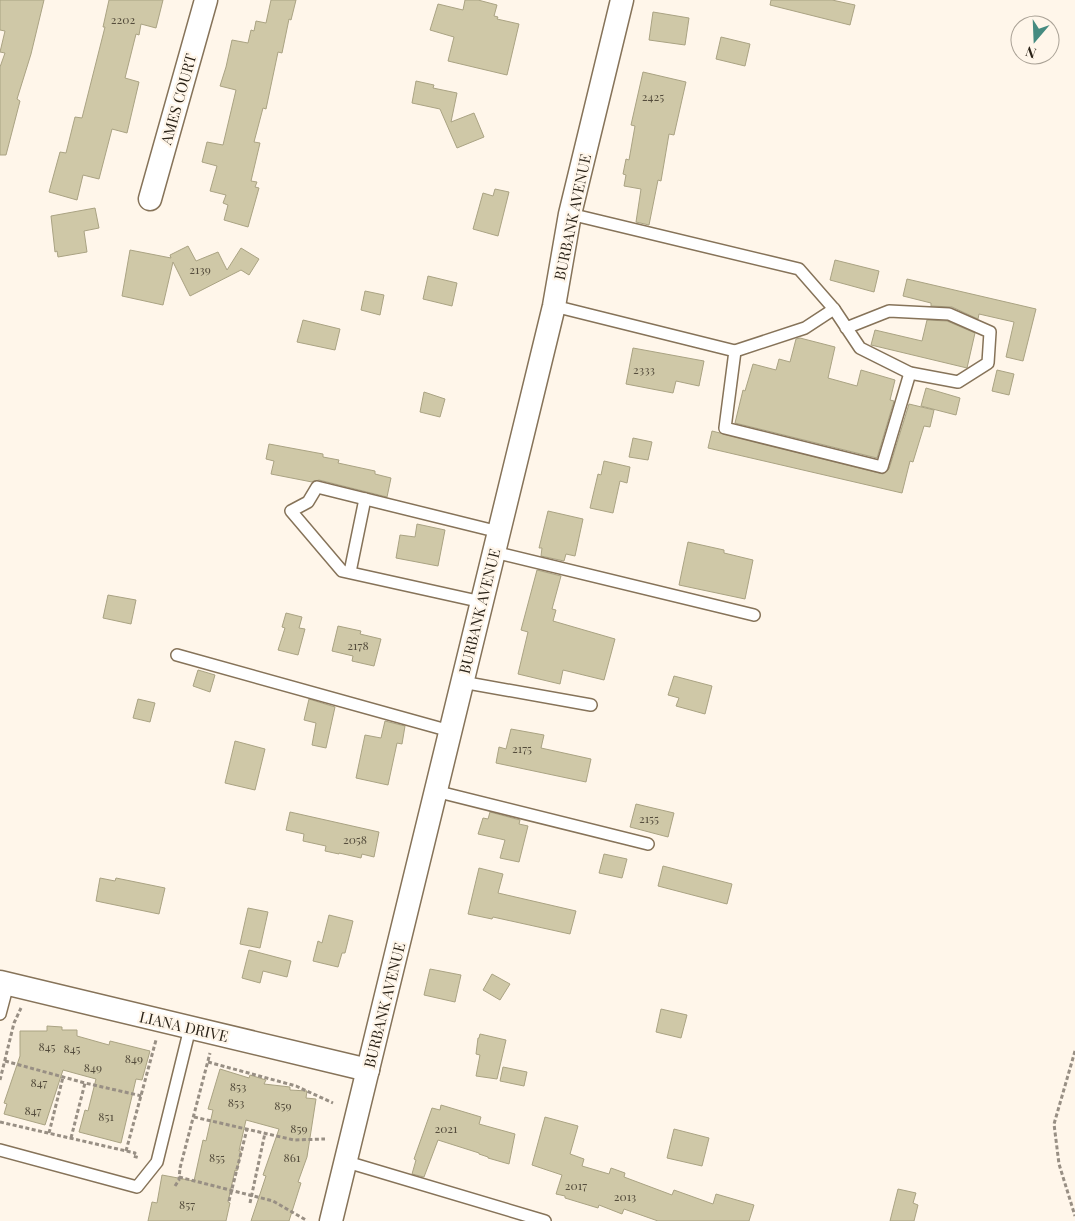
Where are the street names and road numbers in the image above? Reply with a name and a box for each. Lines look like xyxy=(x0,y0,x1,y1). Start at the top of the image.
street label: AMES COURT xyxy=(155,51,201,148)
street label: BURBANK AVENUE xyxy=(549,152,595,282)
street label: BURBANK AVENUE xyxy=(454,546,504,676)
street label: BURBANK AVENUE xyxy=(359,940,409,1070)
street label: LIANA DRIVE xyxy=(137,1006,231,1046)

